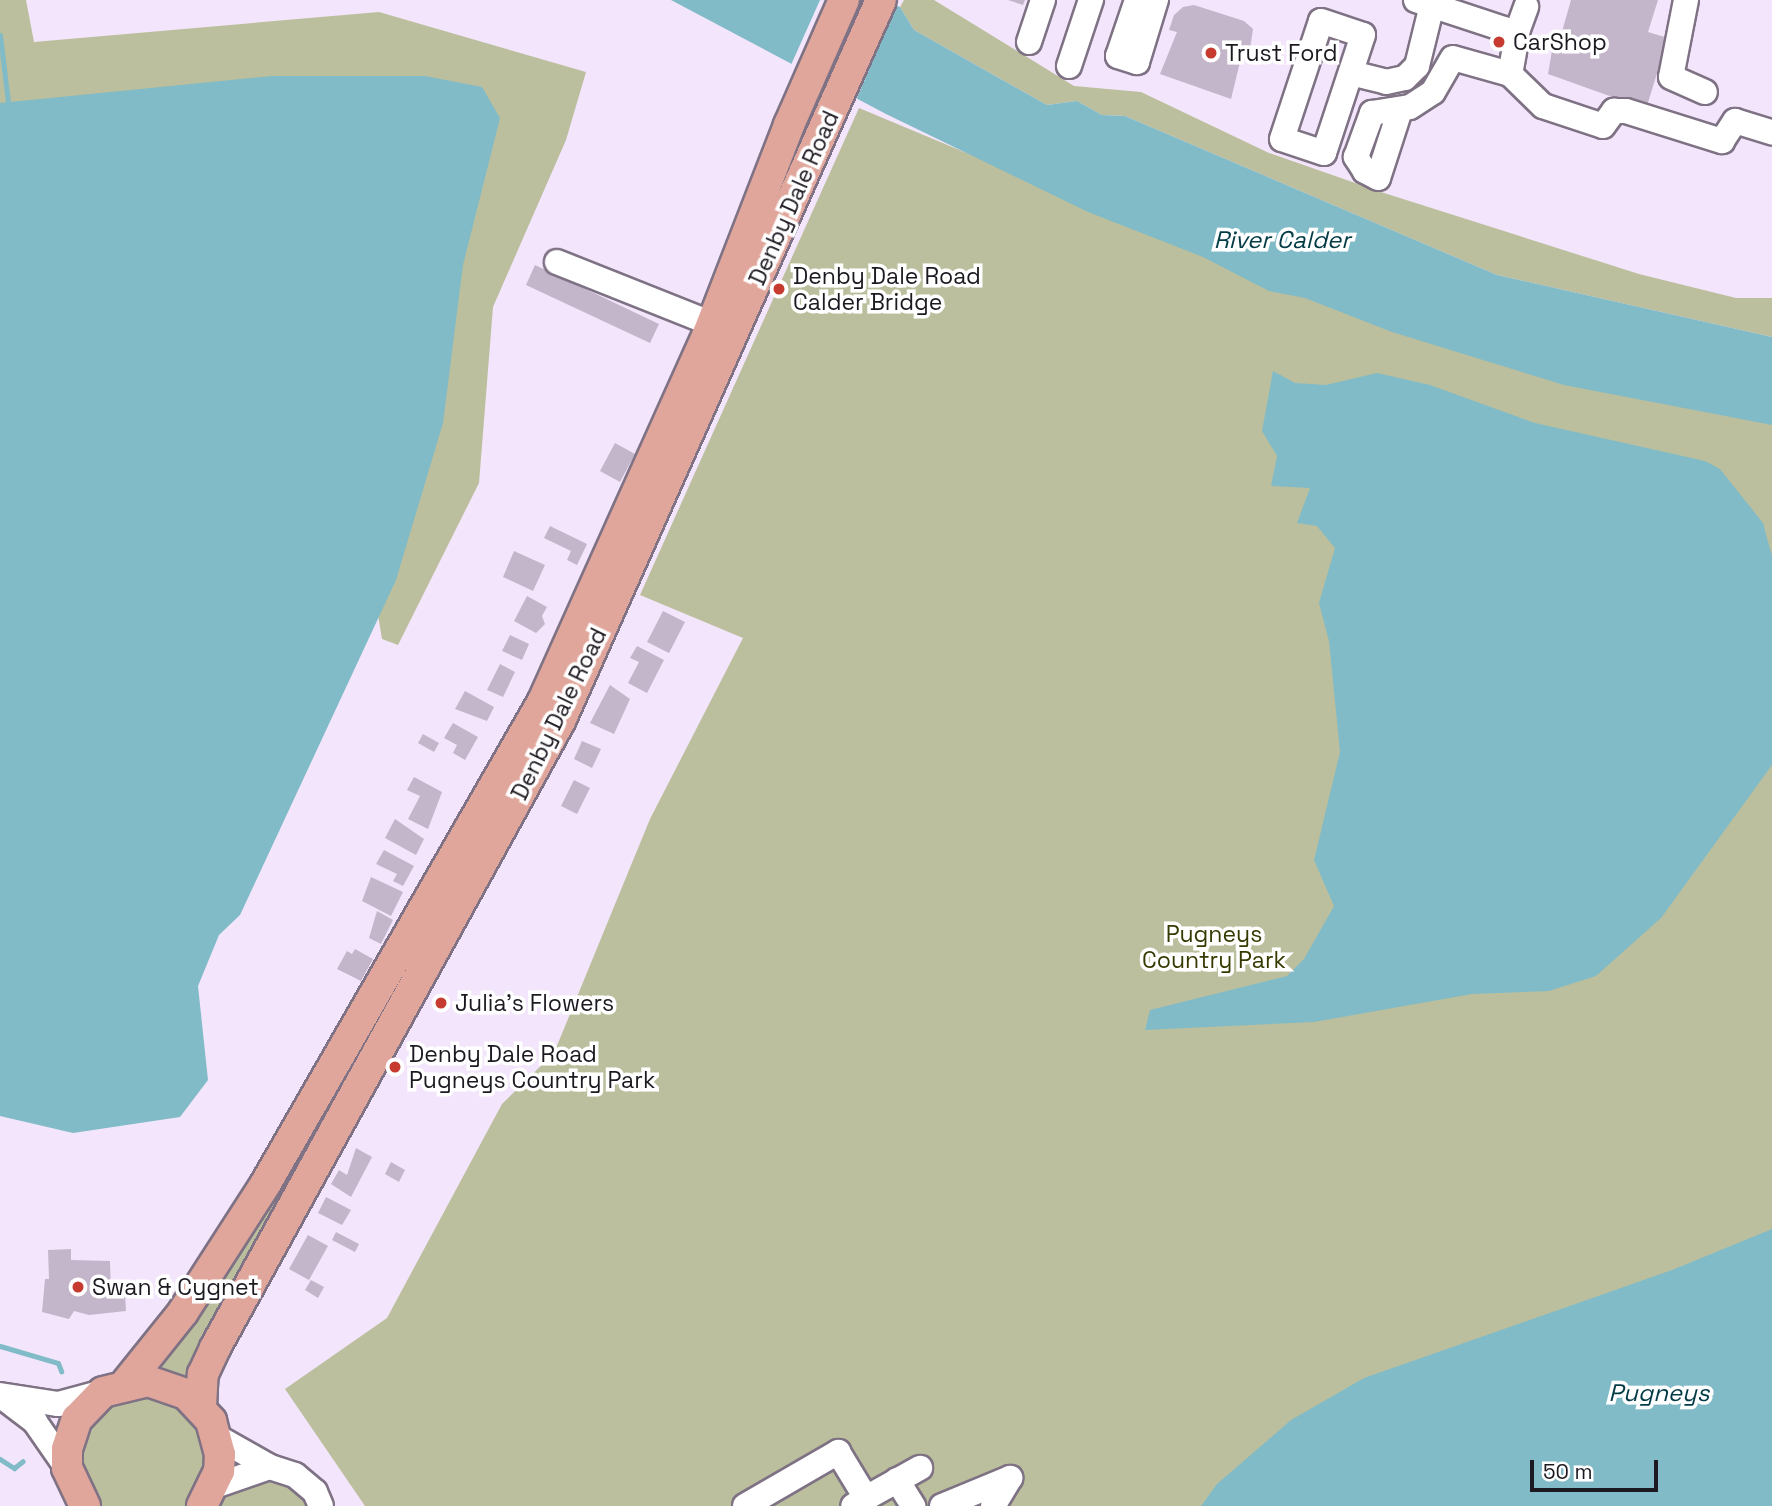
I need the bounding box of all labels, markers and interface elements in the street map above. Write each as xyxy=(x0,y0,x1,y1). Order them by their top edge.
place label: CarShop xyxy=(1513,28,1607,56)
marker: CarShop xyxy=(1491,34,1507,50)
place label: Trust Ford xyxy=(1225,39,1337,67)
marker: Trust Ford xyxy=(1203,45,1219,61)
street label: Denby Dale Road xyxy=(743,107,845,289)
water label: River Calder xyxy=(1214,226,1350,254)
place label: Denby Dale Road Calder Bridge xyxy=(793,262,981,316)
marker: Denby Dale Road Calder Bridge xyxy=(771,281,787,297)
street label: Denby Dale Road xyxy=(505,624,613,804)
park label: Pugneys Country Park xyxy=(1142,920,1286,974)
place label: Julia's Flowers xyxy=(455,989,614,1017)
marker: Julia's Flowers xyxy=(433,995,449,1011)
place label: Denby Dale Road Pugneys Country Park xyxy=(409,1040,655,1094)
marker: Denby Dale Road Pugneys Country Park xyxy=(387,1059,403,1075)
place label: Swan & Cygnet xyxy=(92,1273,259,1301)
marker: Swan & Cygnet xyxy=(70,1279,86,1295)
water label: Pugneys xyxy=(1609,1379,1709,1407)
scale bar xyxy=(1534,1446,1662,1490)
text: 50 m xyxy=(1543,1458,1593,1485)

